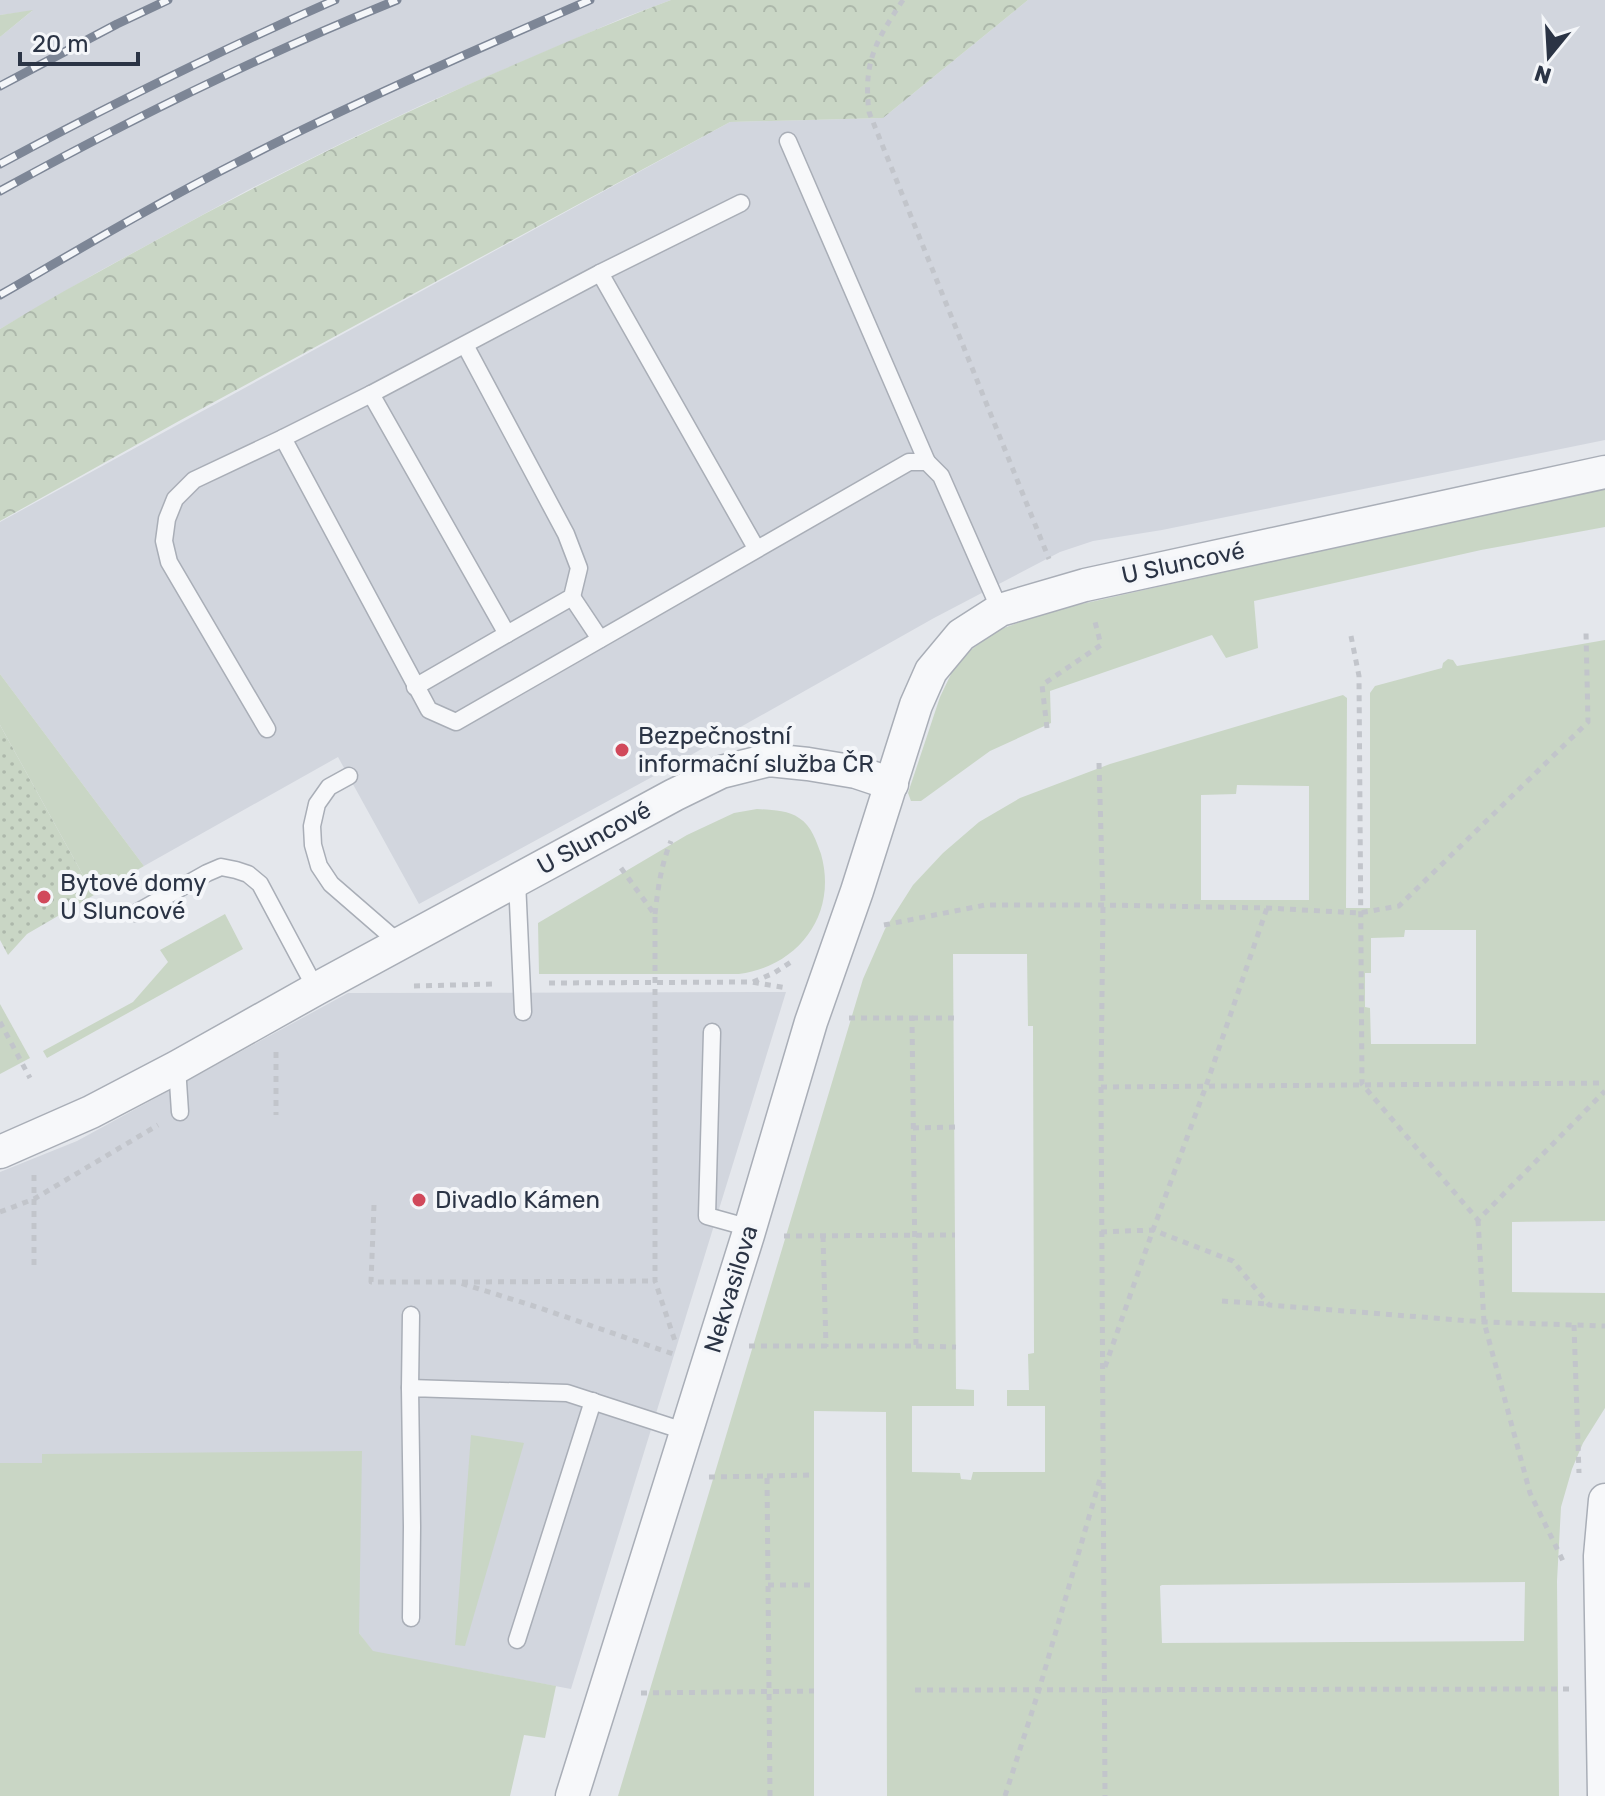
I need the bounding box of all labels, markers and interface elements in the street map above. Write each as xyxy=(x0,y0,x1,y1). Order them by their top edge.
scale bar xyxy=(20,16,138,66)
north arrow xyxy=(1509,16,1589,96)
text: 20 m xyxy=(32,30,89,58)
text: N xyxy=(1531,59,1555,90)
street label: U Sluncové xyxy=(1119,536,1247,590)
place label: Bezpečnostní informační služba ČR xyxy=(638,722,874,778)
marker: Bezpečnostní informační služba ČR xyxy=(613,741,631,759)
street label: U Sluncové xyxy=(532,795,656,881)
place label: Bytové domy U Sluncové xyxy=(60,869,206,925)
marker: Bytové domy U Sluncové xyxy=(35,888,53,906)
place label: Divadlo Kámen xyxy=(435,1186,600,1214)
marker: Divadlo Kámen xyxy=(410,1191,428,1209)
street label: Nekvasilova xyxy=(698,1222,764,1356)

